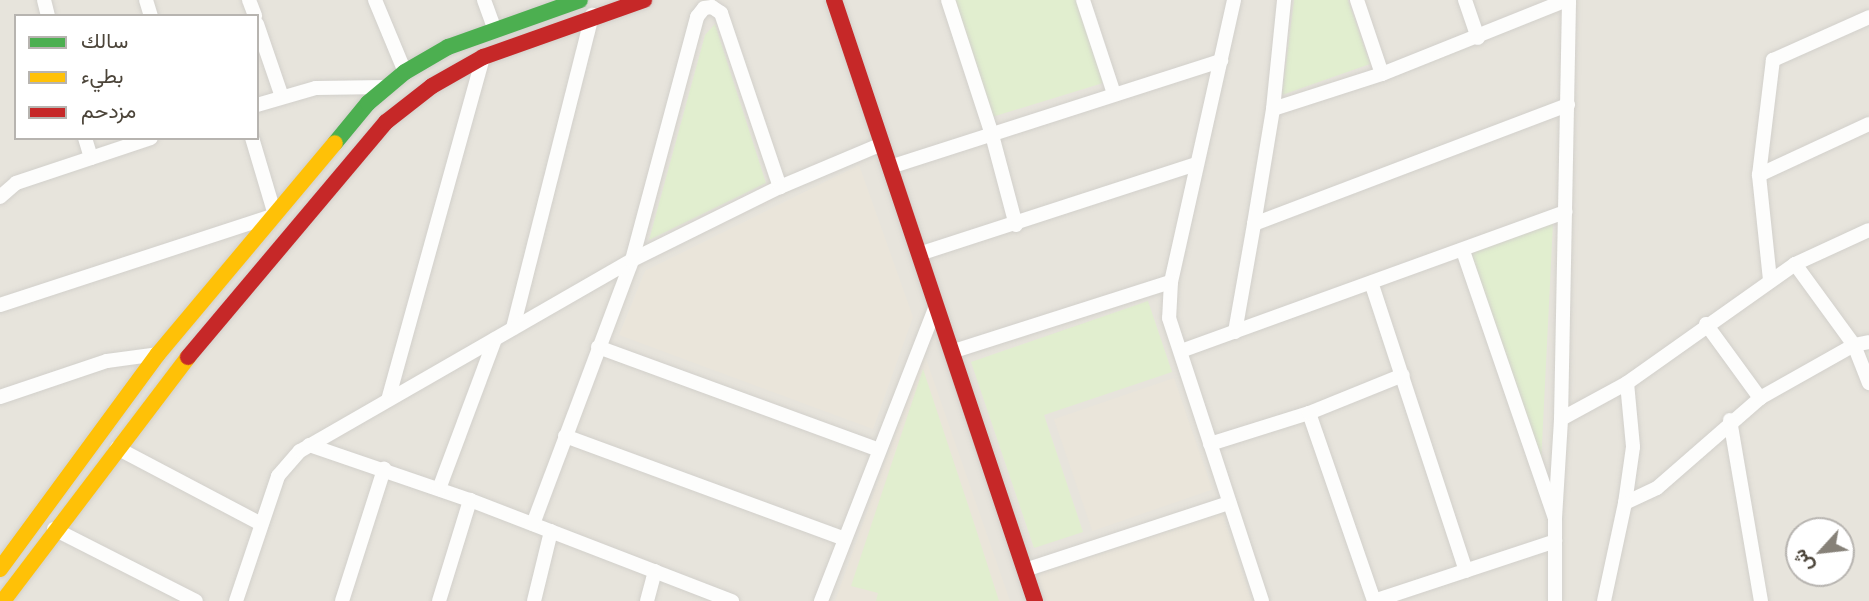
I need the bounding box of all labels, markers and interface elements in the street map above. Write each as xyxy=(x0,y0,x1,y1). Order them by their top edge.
legend xyxy=(14,14,259,140)
text: سالك xyxy=(81,28,128,53)
text: بطيء xyxy=(81,63,124,88)
text: مزدحم xyxy=(81,98,136,123)
north arrow xyxy=(1785,517,1855,587)
text: ش xyxy=(1787,545,1818,576)

